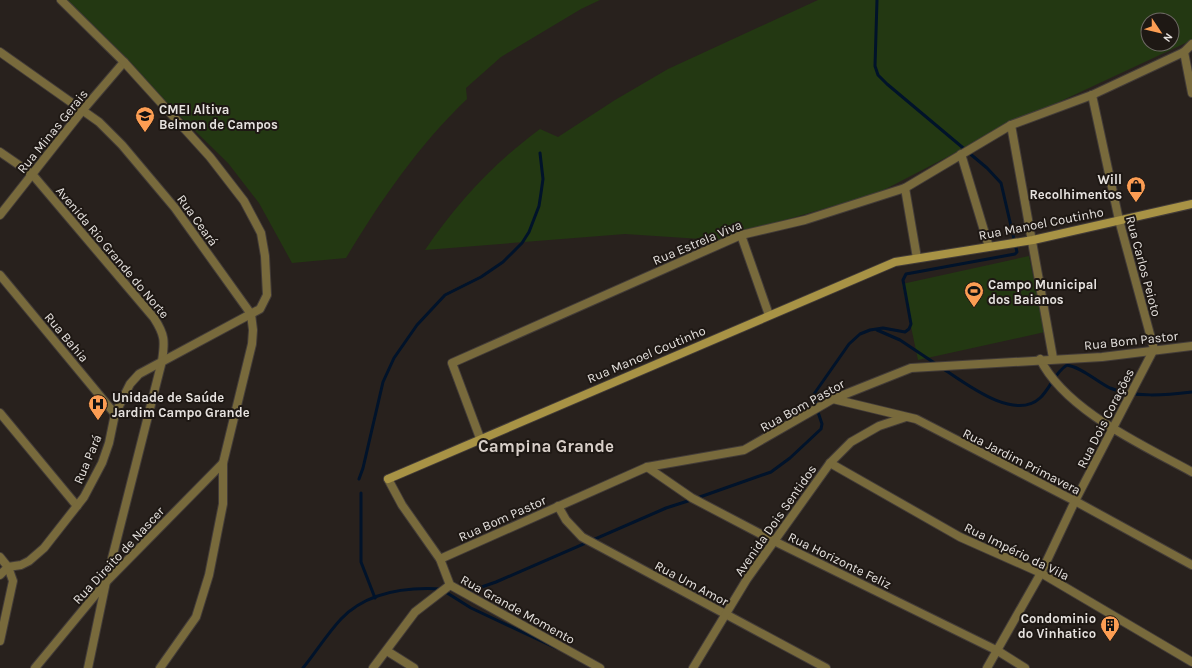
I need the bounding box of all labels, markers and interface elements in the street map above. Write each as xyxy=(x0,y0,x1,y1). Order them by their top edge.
north arrow xyxy=(1140,12,1180,52)
text: N xyxy=(1160,30,1175,44)
street label: Rua Minas Gerais xyxy=(14,86,91,176)
place label: CMEI Altiva Belmon de Campos xyxy=(159,102,278,132)
school or university icon: CMEI Altiva Belmon de Campos xyxy=(134,105,156,133)
place label: Will Recolhimentos xyxy=(1030,172,1122,202)
shop icon: Will Recolhimentos xyxy=(1125,175,1147,203)
street label: Avenida Rio Grande do Norte xyxy=(53,183,172,322)
street label: Rua Ceará xyxy=(174,192,221,249)
street label: Rua Manoel Coutinho xyxy=(977,204,1105,243)
street label: Rua Carlos Peioto xyxy=(1123,214,1164,318)
street label: Rua Estrela Viva xyxy=(650,217,744,268)
place label: Campo Municipal dos Baianos xyxy=(988,277,1097,307)
sports icon: Campo Municipal dos Baianos xyxy=(963,280,985,308)
street label: Rua Bahia xyxy=(42,309,92,365)
street label: Rua Manoel Coutinho xyxy=(585,323,708,386)
street label: Rua Bom Pastor xyxy=(1083,328,1179,353)
street label: Rua Dois Corações xyxy=(1074,366,1137,471)
street label: Rua Bom Pastor xyxy=(757,376,847,435)
place label: Unidade de Saúde Jardim Campo Grande xyxy=(112,390,250,420)
hospital icon: Unidade de Saúde Jardim Campo Grande xyxy=(87,393,109,421)
street label: Rua Jardim Primavera xyxy=(960,425,1083,498)
street label: Rua Pará xyxy=(70,432,105,486)
district label: Campina Grande xyxy=(478,436,614,456)
street label: Avenida Dois Sentidos xyxy=(731,462,820,579)
street label: Rua Bom Pastor xyxy=(456,492,549,545)
street label: Rua Direito de Nascer xyxy=(69,503,167,607)
street label: Rua Império da Vila xyxy=(962,520,1072,583)
street label: Rua Horizonte Feliz xyxy=(786,529,894,592)
street label: Rua Um Amor xyxy=(652,558,731,609)
street label: Rua Grande Momento xyxy=(458,572,578,647)
place label: Condominio do Vinhatico xyxy=(1018,611,1096,641)
building icon: Condominio do Vinhatico xyxy=(1099,614,1121,642)

